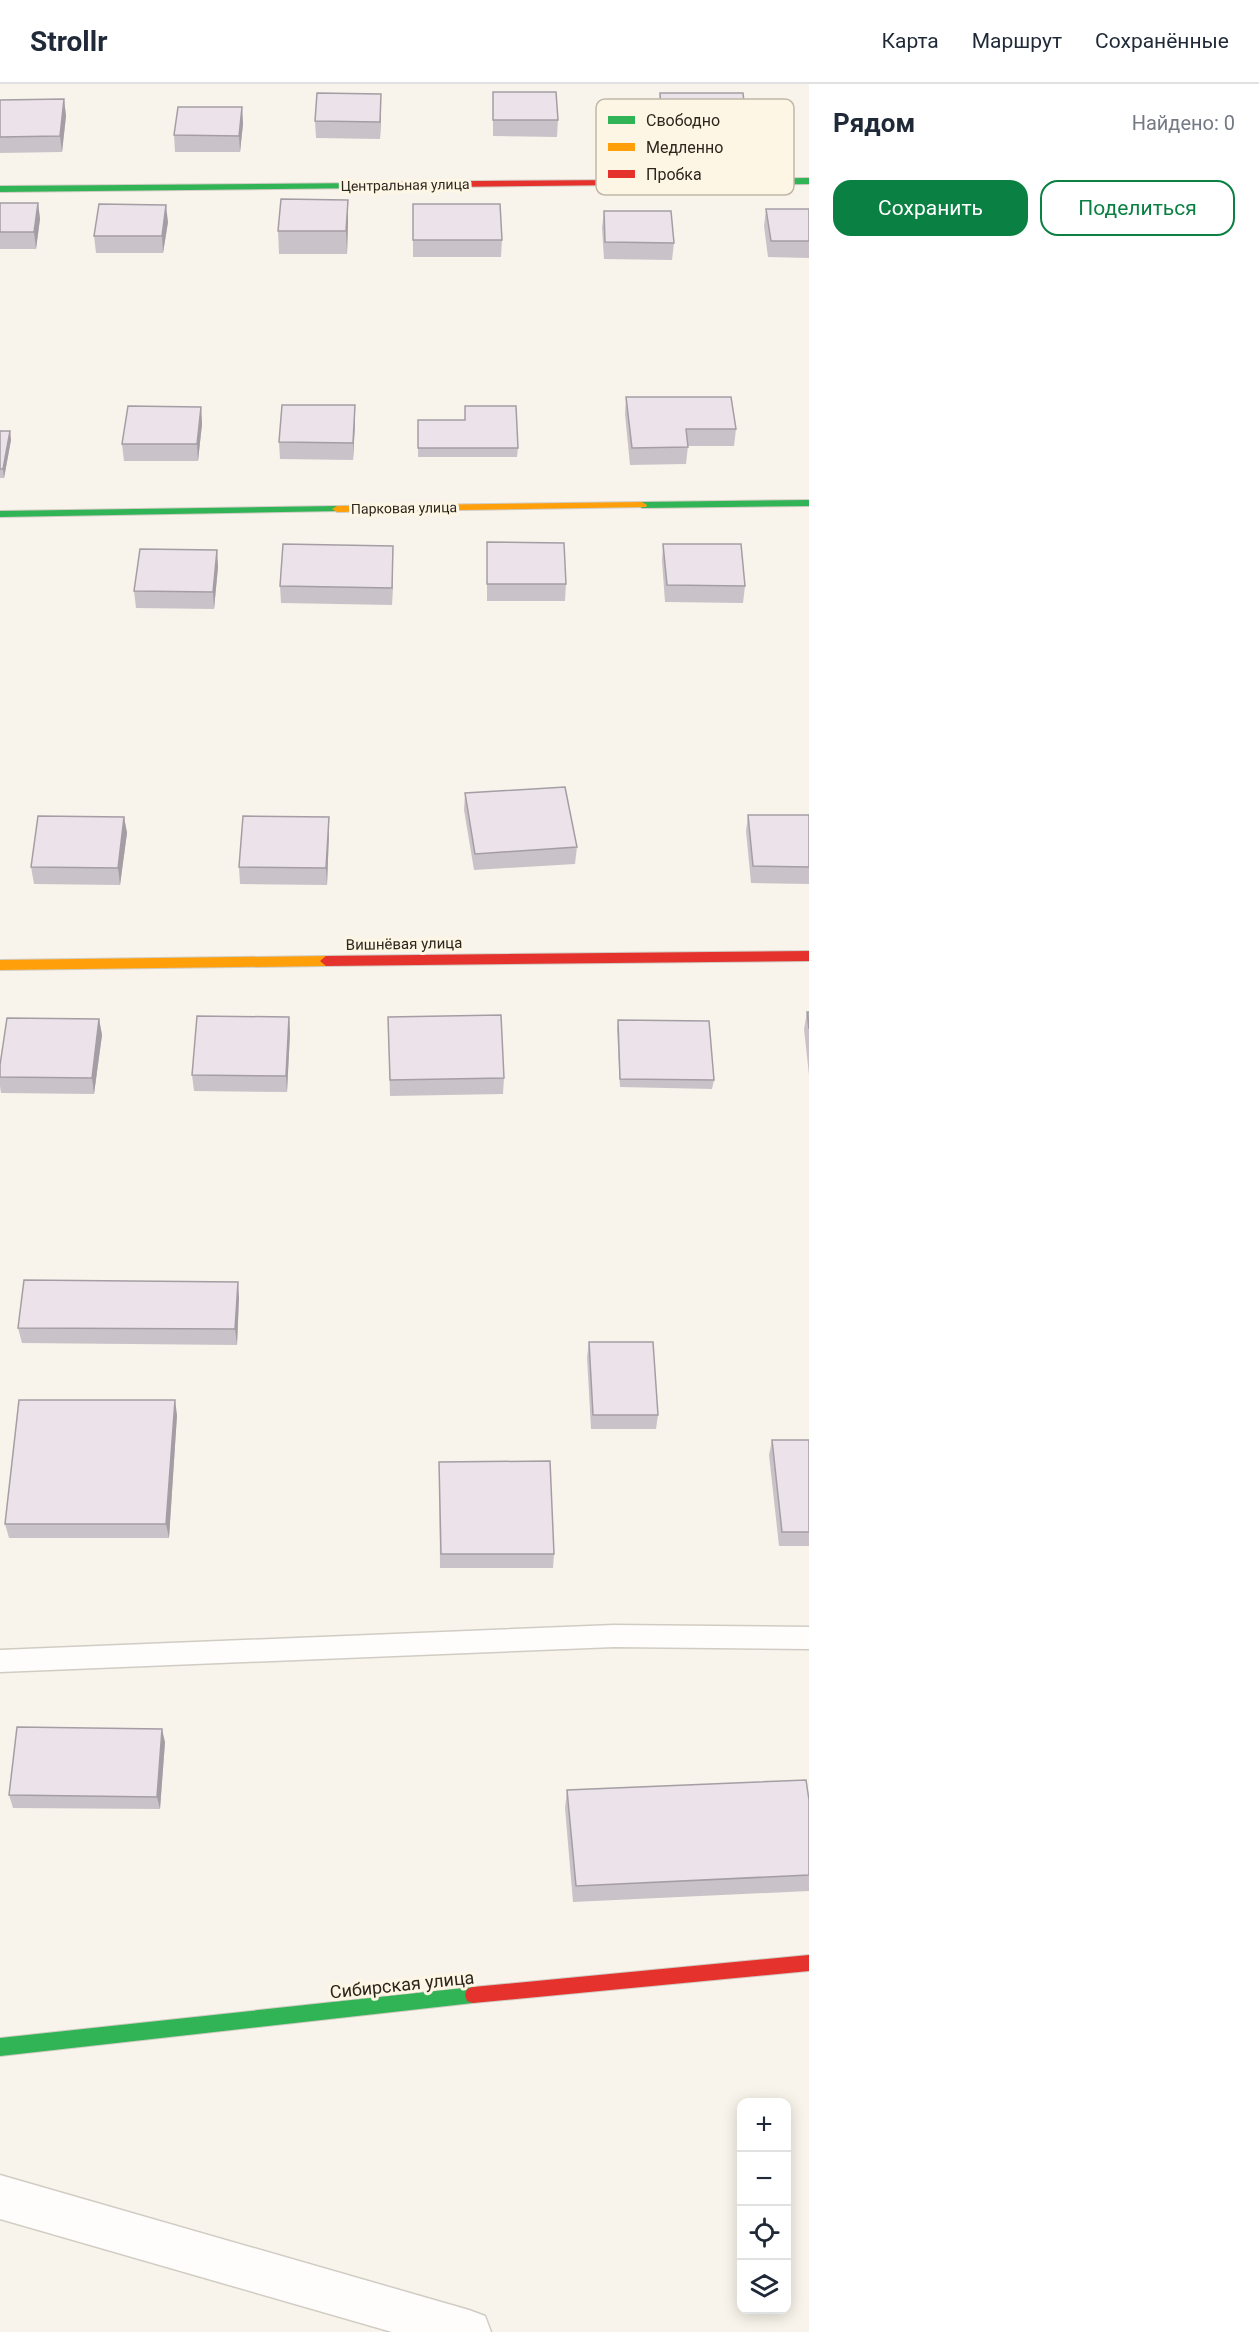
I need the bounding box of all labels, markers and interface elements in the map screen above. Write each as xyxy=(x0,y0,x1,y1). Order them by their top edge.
text: Strollr xyxy=(30,25,107,58)
text: Карта xyxy=(882,29,939,53)
text: Маршрут xyxy=(972,29,1062,53)
text: Сохранённые xyxy=(1095,29,1229,53)
legend xyxy=(596,99,794,195)
text: Рядом xyxy=(833,108,915,138)
text: Свободно xyxy=(646,111,720,130)
text: Найдено: 0 xyxy=(1132,111,1235,135)
text: Медленно xyxy=(646,138,723,157)
text: Пробка xyxy=(646,165,702,184)
street label: Центральная улица xyxy=(340,176,470,194)
button: Сохранить xyxy=(833,180,1028,236)
button: Поделиться xyxy=(1040,180,1235,236)
street label: Парковая улица xyxy=(351,499,457,517)
street label: Вишнёвая улица xyxy=(346,934,462,954)
street label: Сибирская улица xyxy=(329,1966,475,2003)
map controls xyxy=(737,2098,791,2314)
button: + xyxy=(737,2098,791,2152)
button: − xyxy=(737,2152,791,2206)
button: locate xyxy=(737,2206,791,2260)
button: layers xyxy=(737,2260,791,2314)

